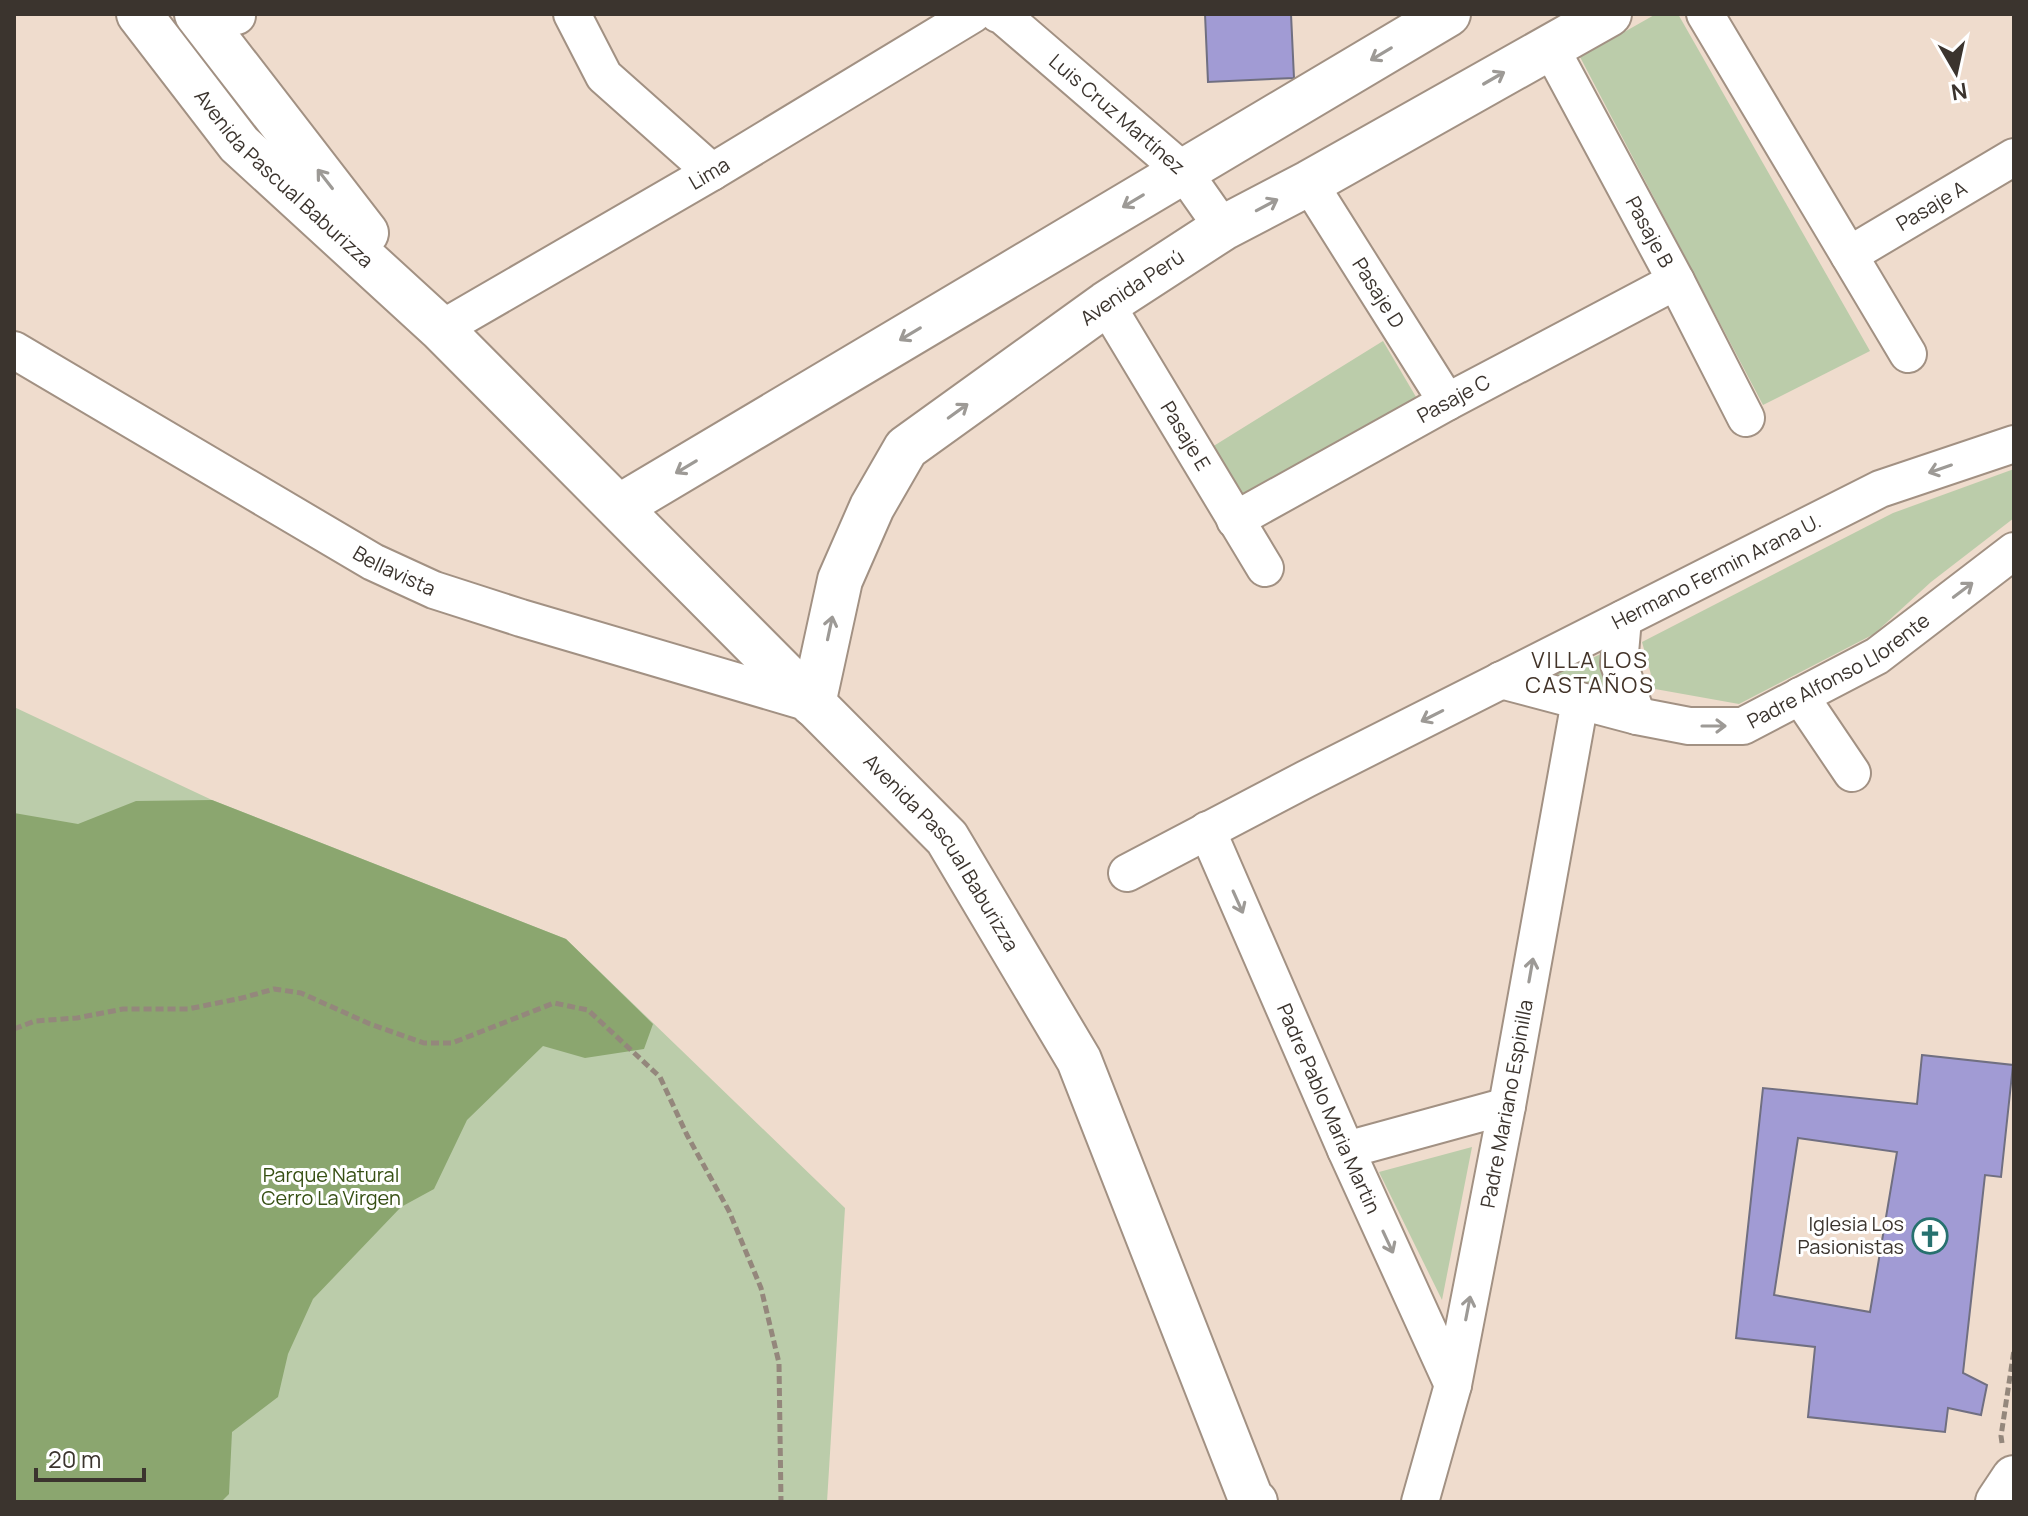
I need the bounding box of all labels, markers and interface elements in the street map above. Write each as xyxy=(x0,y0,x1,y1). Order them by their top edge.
north arrow xyxy=(1916,32,1996,112)
one-way arrow xyxy=(1370,46,1393,62)
street label: Luis Cruz Martínez xyxy=(1044,48,1191,180)
one-way arrow xyxy=(1482,70,1505,86)
text: N xyxy=(1949,76,1969,108)
street label: Avenida Pascual Baburizza xyxy=(189,83,379,274)
street label: Lima xyxy=(684,151,734,196)
one-way arrow xyxy=(316,169,333,190)
street label: Pasaje A xyxy=(1891,174,1972,237)
street label: Pasaje B xyxy=(1620,191,1680,272)
one-way arrow xyxy=(1122,193,1145,209)
one-way arrow xyxy=(1255,197,1278,213)
street label: Avenida Perú xyxy=(1074,243,1189,331)
street label: Pasaje D xyxy=(1346,252,1411,333)
one-way arrow xyxy=(899,326,922,342)
street label: Pasaje C xyxy=(1412,368,1495,429)
street label: Pasaje E xyxy=(1155,396,1217,475)
one-way arrow xyxy=(946,403,968,419)
one-way arrow xyxy=(675,460,698,476)
one-way arrow xyxy=(1928,463,1953,478)
street label: Hermano Fermin Arana U. xyxy=(1607,507,1825,635)
street label: Bellavista xyxy=(348,539,440,602)
one-way arrow xyxy=(1952,582,1973,599)
street label: Padre Alfonso Llorente xyxy=(1742,607,1935,735)
one-way arrow xyxy=(823,615,838,641)
district label: VILLA LOS CASTAÑOS xyxy=(1525,645,1655,700)
one-way arrow xyxy=(1420,708,1444,724)
one-way arrow xyxy=(1700,718,1727,734)
street label: Avenida Pascual Baburizza xyxy=(858,748,1025,956)
one-way arrow xyxy=(1231,889,1246,914)
one-way arrow xyxy=(1525,958,1540,983)
street label: Padre Mariano Espinilla xyxy=(1474,997,1539,1210)
street label: Padre Pablo Maria Martin xyxy=(1271,999,1387,1218)
park label: Parque Natural Cerro La Virgen xyxy=(261,1161,401,1211)
place label: Iglesia Los Pasionistas xyxy=(1798,1210,1904,1260)
church icon: Iglesia Los Pasionistas xyxy=(1911,1217,1949,1255)
one-way arrow xyxy=(1381,1230,1396,1254)
one-way arrow xyxy=(1462,1296,1477,1321)
scale bar xyxy=(36,1432,144,1482)
text: 20 m xyxy=(48,1442,101,1475)

